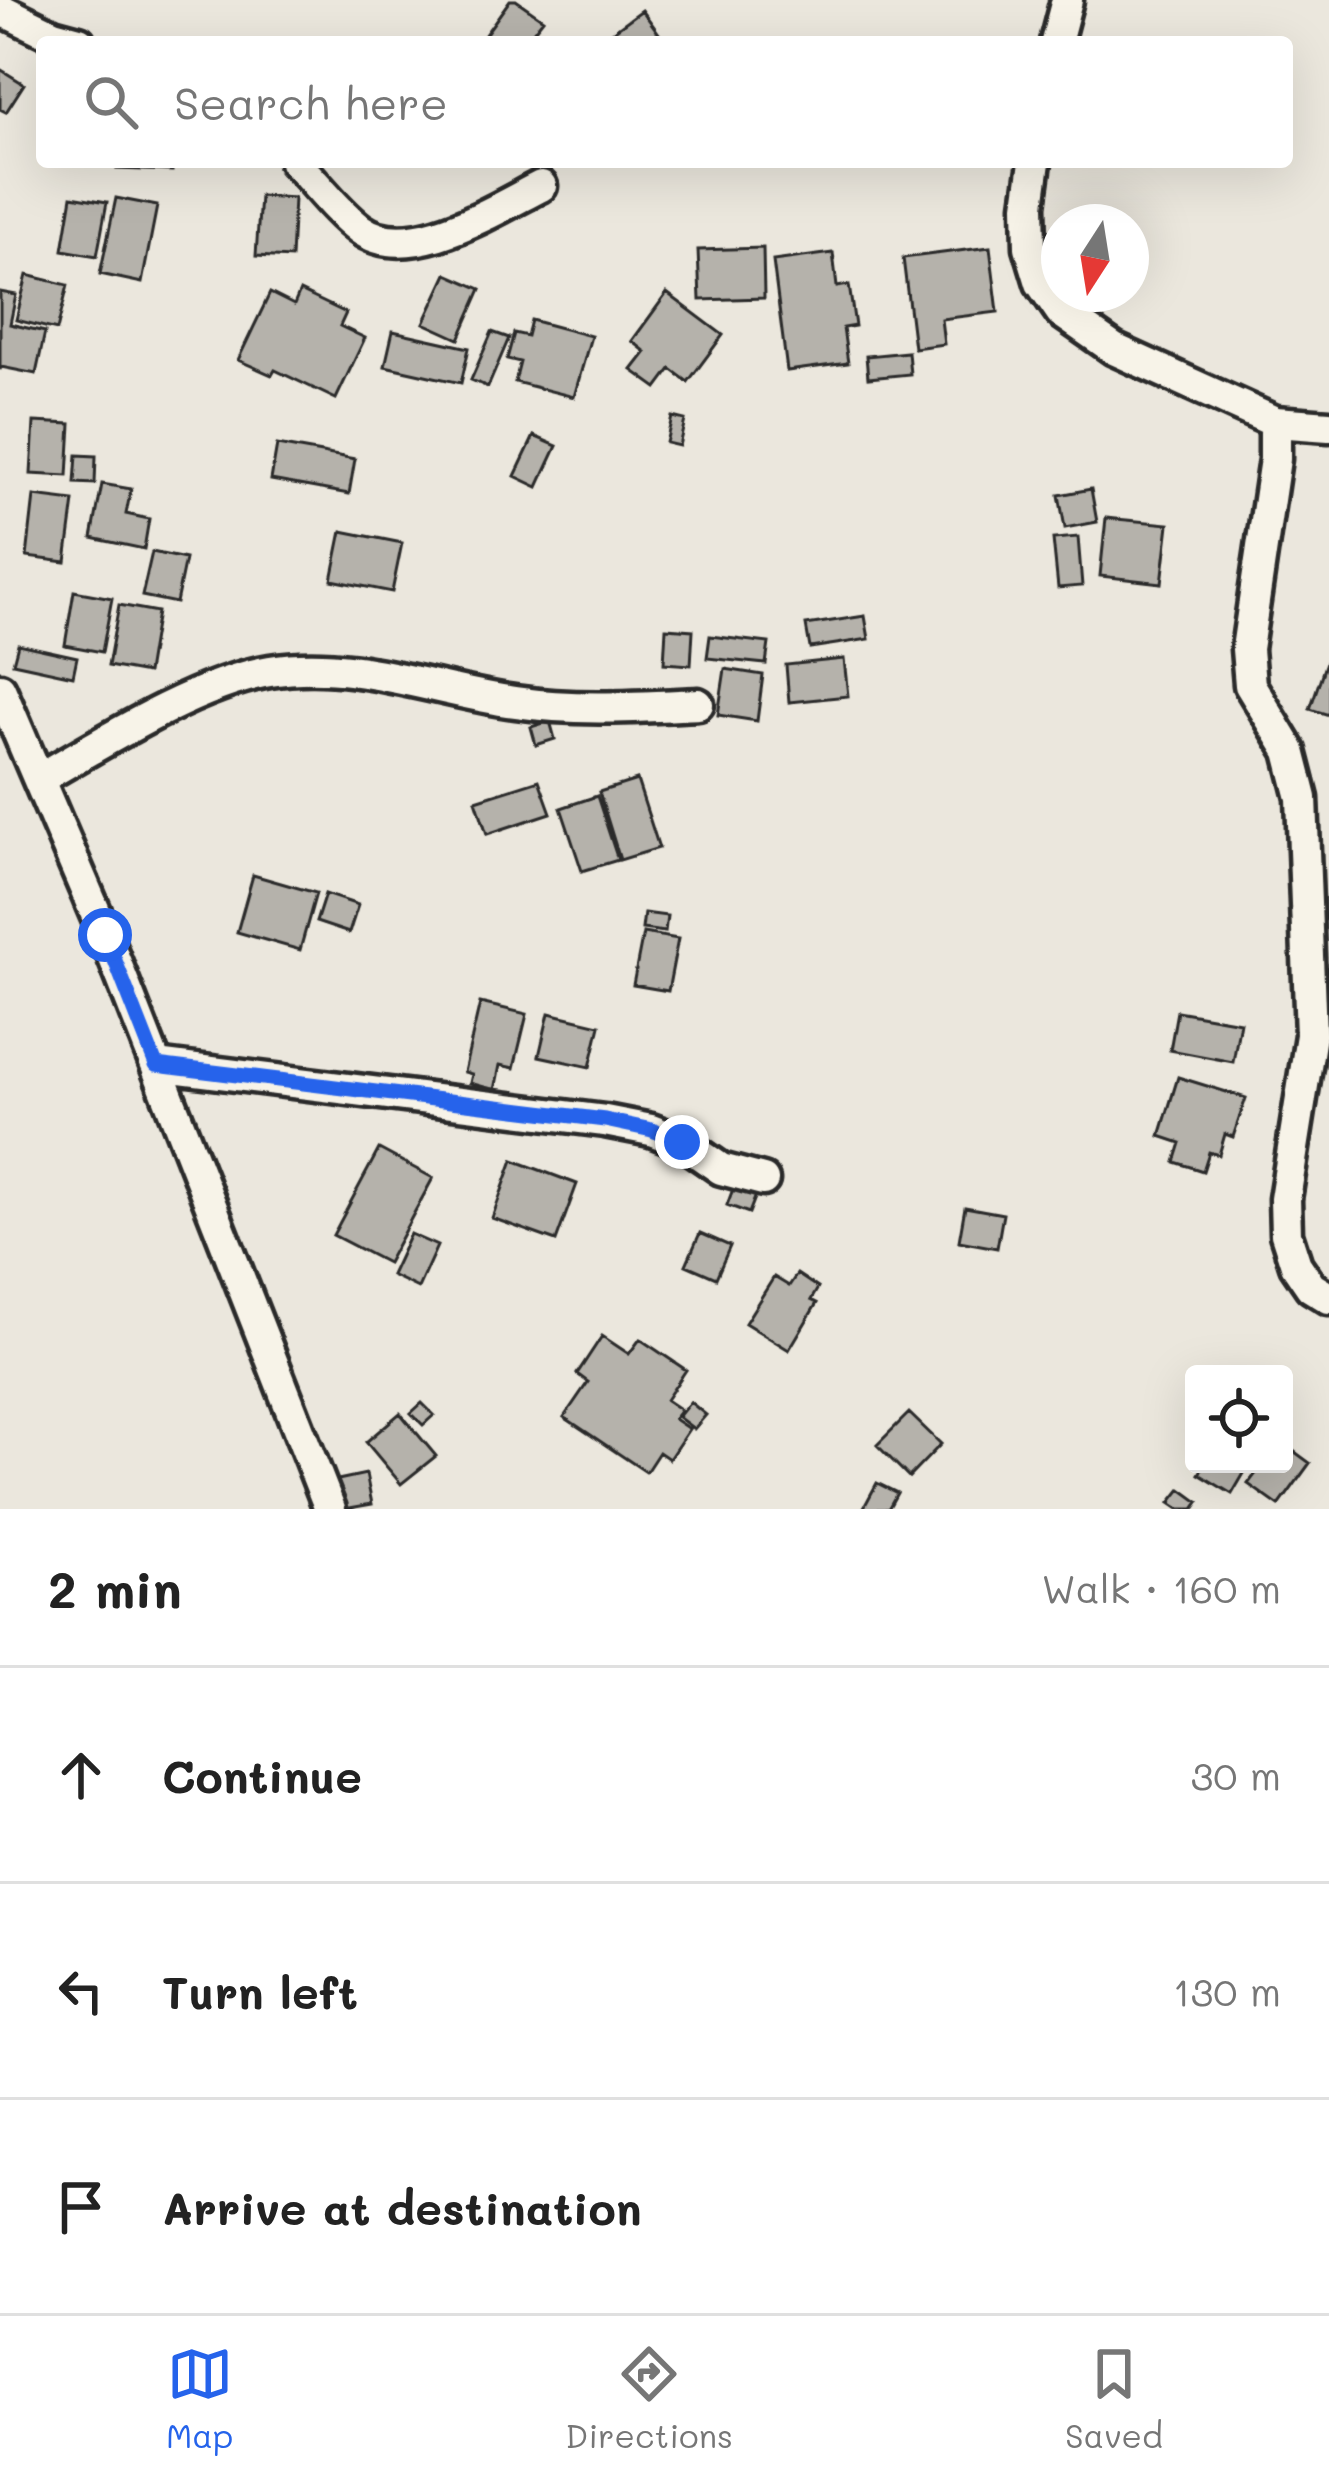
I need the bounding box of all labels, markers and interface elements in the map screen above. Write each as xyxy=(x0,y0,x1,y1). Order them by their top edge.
search box xyxy=(36,36,1293,168)
icon: search xyxy=(78,69,144,135)
text: Search here xyxy=(174,73,448,131)
north arrow xyxy=(1041,204,1149,312)
route start xyxy=(78,908,132,962)
route end xyxy=(655,1115,709,1169)
map controls xyxy=(1185,1365,1293,1473)
button: locate xyxy=(1185,1365,1293,1473)
text: 2 min xyxy=(48,1554,182,1621)
text: Walk · 160 m xyxy=(1041,1562,1281,1613)
icon: ahead xyxy=(48,1742,114,1808)
text: Continue xyxy=(162,1746,362,1804)
text: 30 m xyxy=(1191,1749,1281,1800)
icon: left xyxy=(48,1958,114,2024)
text: Turn left xyxy=(162,1962,358,2020)
text: 130 m xyxy=(1173,1965,1281,2016)
icon: arrive xyxy=(48,2174,114,2240)
text: Arrive at destination xyxy=(162,2178,642,2236)
tab: Map xyxy=(166,2341,233,2456)
tab: Directions xyxy=(565,2341,733,2456)
tab: Saved xyxy=(1065,2341,1163,2456)

